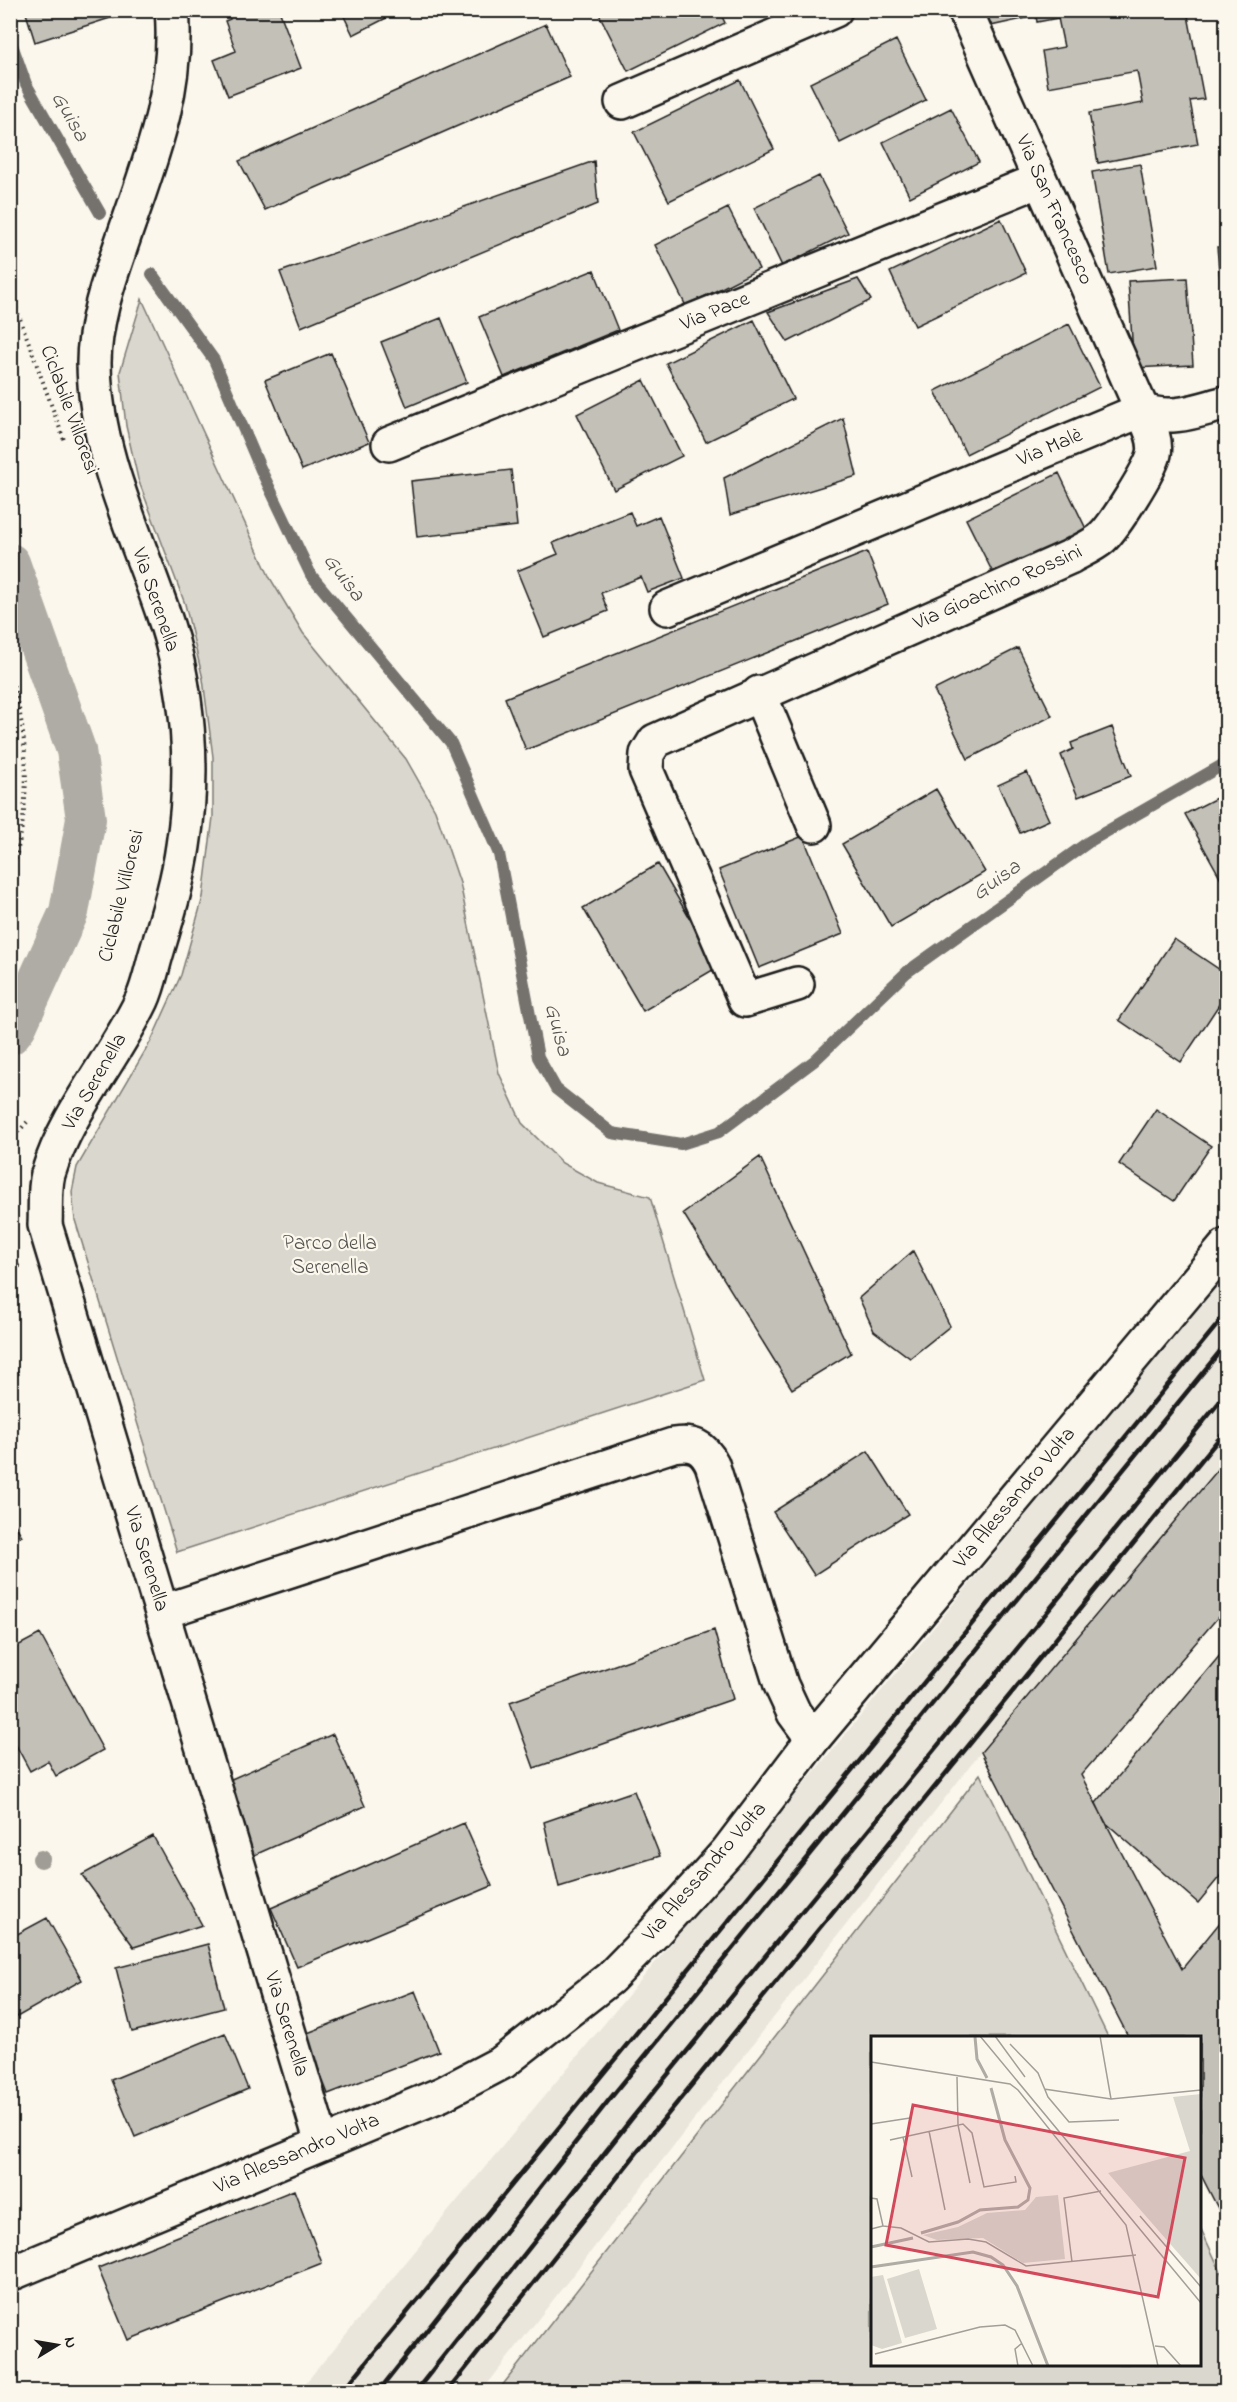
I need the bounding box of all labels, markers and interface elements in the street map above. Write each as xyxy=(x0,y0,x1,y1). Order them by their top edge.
water label: Guisa xyxy=(42,86,97,149)
street label: Via San Francesco xyxy=(1007,129,1101,290)
street label: Via Pace xyxy=(675,284,755,340)
street label: Ciclabile Villoresi xyxy=(32,341,106,479)
street label: Via Malè xyxy=(1012,421,1088,476)
street label: Via Gioachino Rossini xyxy=(908,537,1087,639)
street label: Via Serenella xyxy=(123,543,187,656)
water label: Guisa xyxy=(314,547,373,610)
street label: Ciclabile Villoresi xyxy=(91,827,153,965)
water label: Guisa xyxy=(966,852,1029,910)
water label: Guisa xyxy=(535,1000,580,1061)
street label: Via Serenella xyxy=(54,1028,135,1137)
park label: Parco della Serenella xyxy=(283,1229,377,1283)
street label: Via Alessandro Volta xyxy=(946,1421,1083,1576)
street label: Via Serenella xyxy=(116,1502,176,1615)
street label: Via Alessandro Volta xyxy=(635,1795,774,1949)
street label: Via Serenella xyxy=(256,1967,316,2080)
inset map xyxy=(871,2036,1201,2366)
street label: Via Alessandro Volta xyxy=(209,2106,384,2203)
north arrow xyxy=(27,2315,87,2375)
text: N xyxy=(57,2335,83,2350)

